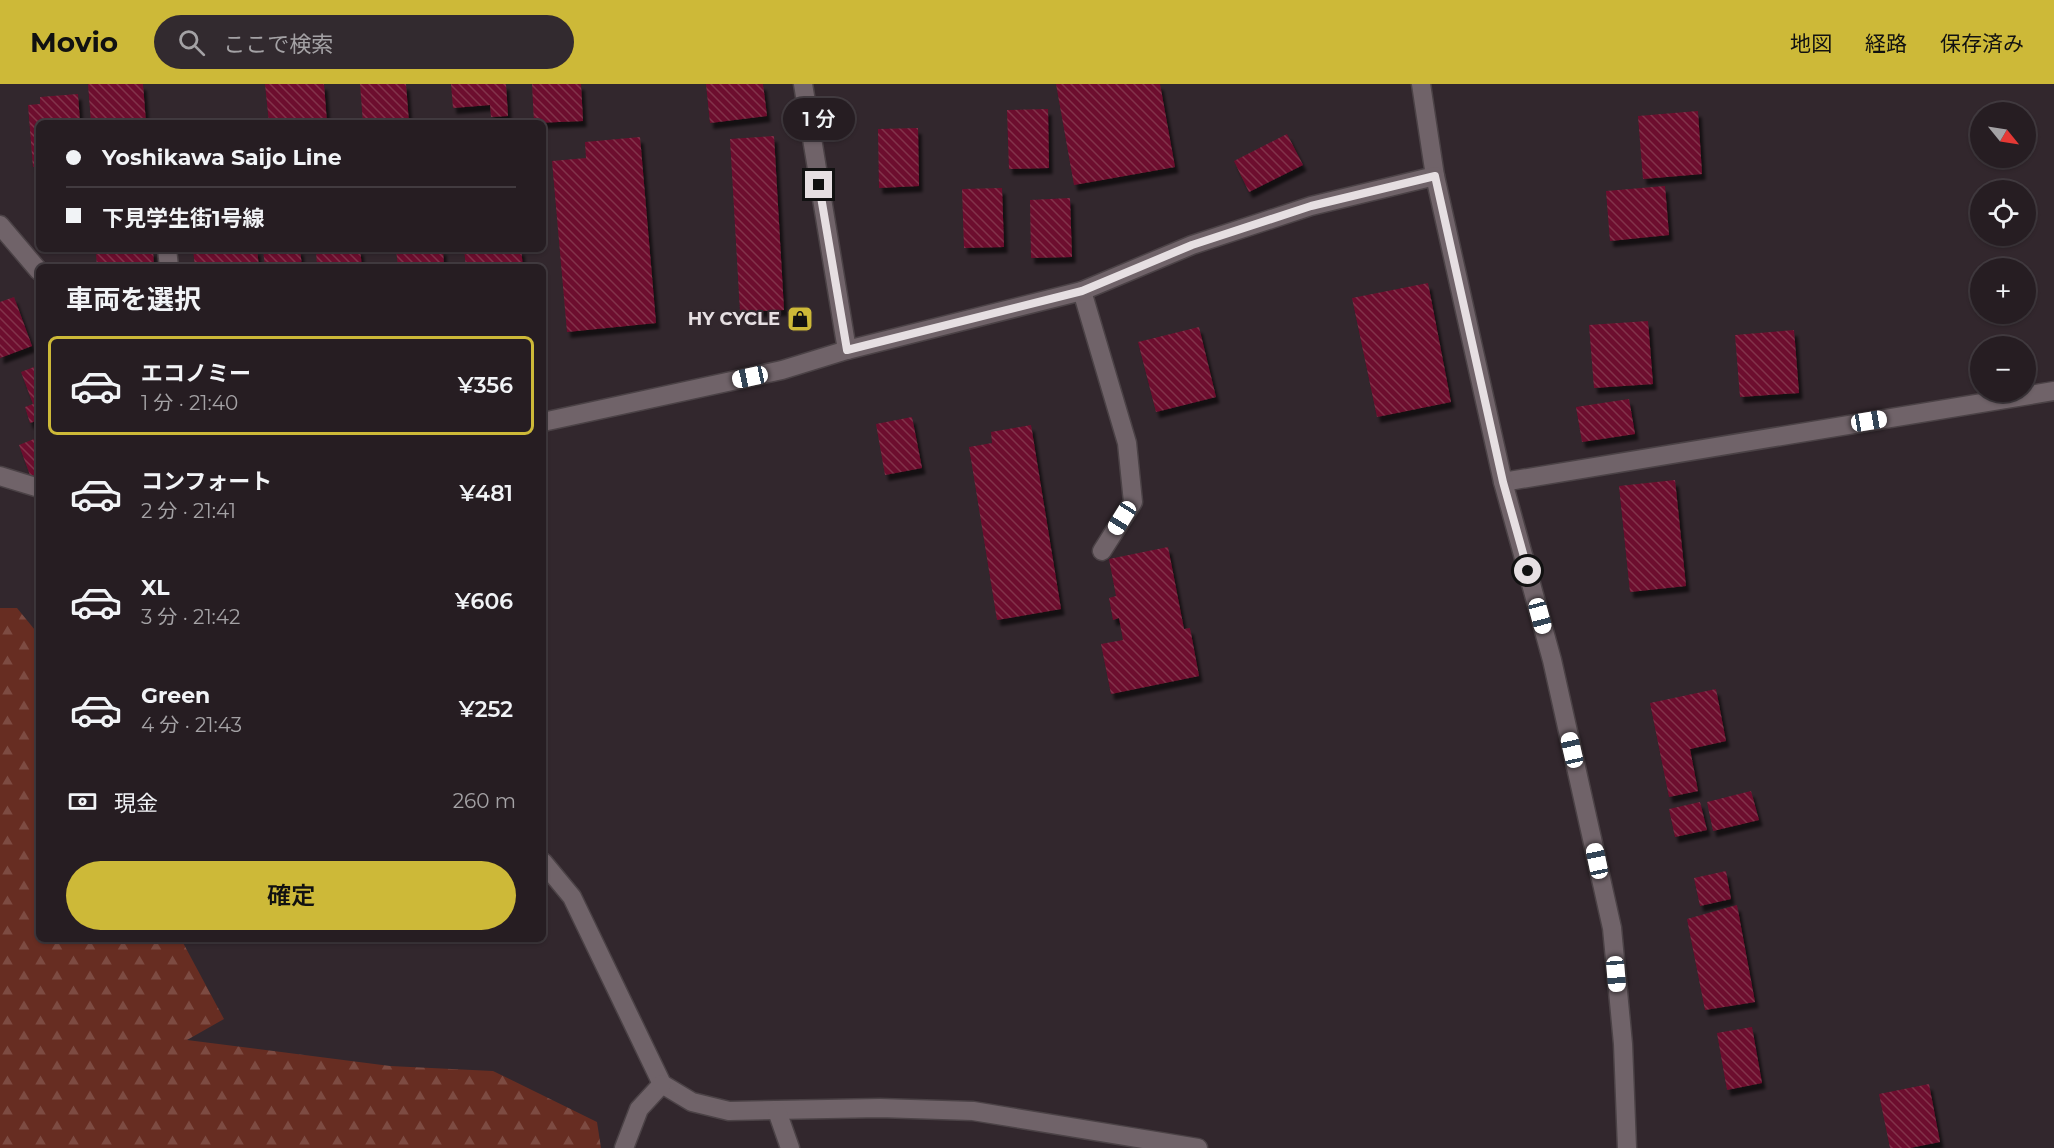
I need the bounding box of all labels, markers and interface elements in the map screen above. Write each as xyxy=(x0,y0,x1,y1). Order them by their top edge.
search box xyxy=(154,15,574,69)
text: Movio xyxy=(30,25,118,59)
icon: search xyxy=(175,26,208,59)
text: ここで検索 xyxy=(223,31,333,58)
text: 地図 xyxy=(1790,31,1832,56)
text: 経路 xyxy=(1865,31,1907,56)
text: 保存済み xyxy=(1940,31,2024,56)
callout: 1 分 xyxy=(783,98,855,140)
north arrow xyxy=(1970,102,2036,168)
map controls xyxy=(1970,102,2036,402)
text: 1 分 xyxy=(802,107,836,131)
text: Yoshikawa Saijo Line xyxy=(102,144,342,171)
route end xyxy=(805,171,832,198)
button: locate xyxy=(1970,180,2036,246)
text: 下見学生街1号線 xyxy=(102,205,265,232)
button: + xyxy=(1970,258,2036,324)
text: 車両を選択 xyxy=(66,283,201,316)
shop icon: HY CYCLE xyxy=(785,304,815,334)
place label: HY CYCLE xyxy=(688,308,780,330)
button: − xyxy=(1970,336,2036,402)
icon: car xyxy=(69,359,123,413)
text: エコノミー xyxy=(141,360,251,387)
car xyxy=(731,364,769,390)
text: ¥356 xyxy=(458,372,513,399)
text: 1 分 · 21:40 xyxy=(141,391,238,415)
car xyxy=(1850,409,1888,433)
icon: car xyxy=(69,467,123,521)
text: コンフォート xyxy=(141,468,272,495)
text: ¥481 xyxy=(459,480,513,507)
car xyxy=(1105,498,1139,538)
text: 2 分 · 21:41 xyxy=(141,499,236,523)
route start xyxy=(1514,557,1541,584)
text: XL xyxy=(141,574,170,601)
icon: car xyxy=(69,575,123,629)
text: ¥606 xyxy=(455,588,513,615)
car xyxy=(1527,596,1553,636)
text: 3 分 · 21:42 xyxy=(141,605,240,629)
text: Green xyxy=(141,682,210,709)
icon: car xyxy=(69,683,123,737)
text: ¥252 xyxy=(459,696,513,723)
text: 4 分 · 21:43 xyxy=(141,713,242,737)
car xyxy=(1559,730,1585,770)
icon: cash xyxy=(66,785,99,818)
text: 260 m xyxy=(453,789,516,813)
text: 現金 xyxy=(114,790,158,817)
car xyxy=(1584,842,1610,880)
button: 確定 xyxy=(66,861,516,930)
car xyxy=(1605,955,1627,993)

